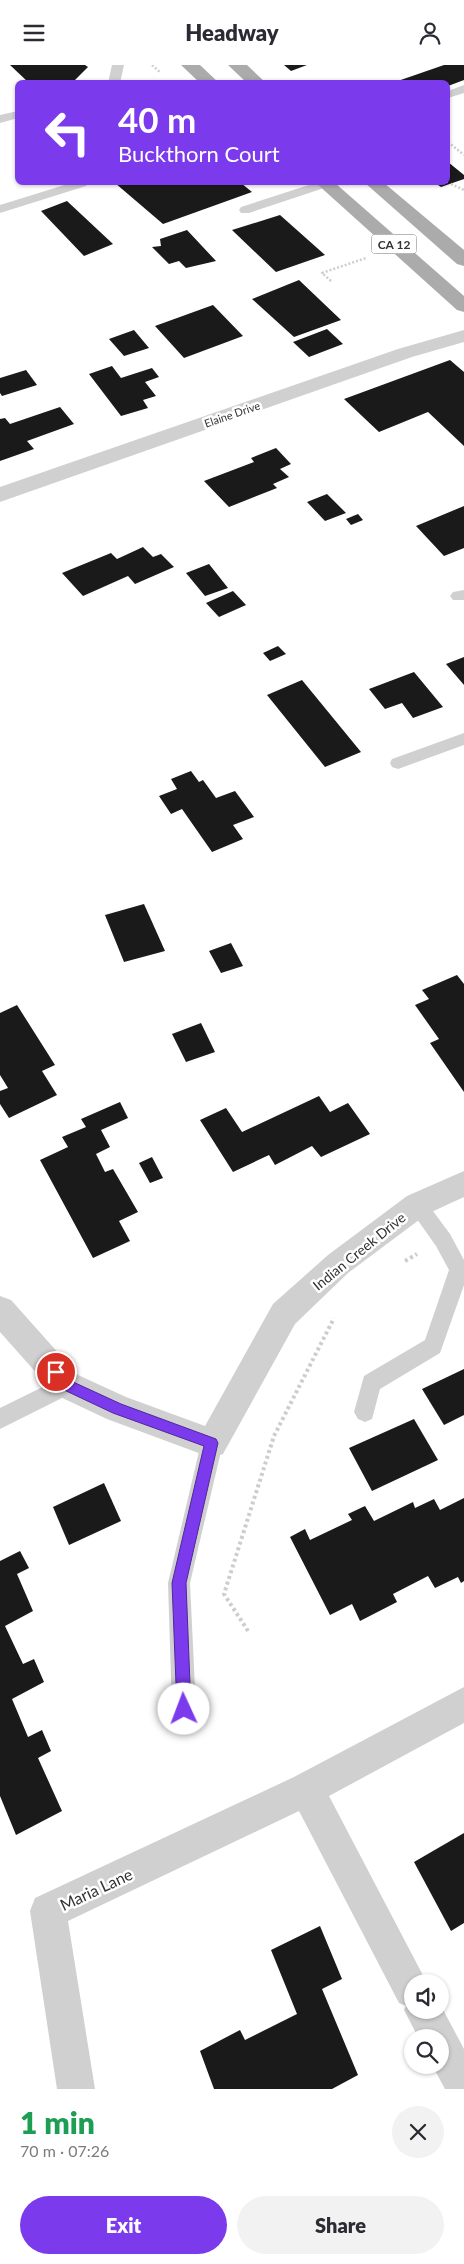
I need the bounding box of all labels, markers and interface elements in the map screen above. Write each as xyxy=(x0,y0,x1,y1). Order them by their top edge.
icon: menu xyxy=(20,19,48,47)
text: Headway xyxy=(185,19,279,46)
icon: person xyxy=(416,19,444,47)
text: 40 m xyxy=(118,98,196,140)
icon: left xyxy=(35,100,100,165)
text: Buckthorn Court xyxy=(118,140,280,167)
road number: CA 12 xyxy=(372,235,416,253)
street label: Elaine Drive xyxy=(202,398,262,430)
street label: Indian Creek Drive xyxy=(309,1208,409,1294)
pin xyxy=(35,1351,77,1393)
icon: arrive xyxy=(42,1358,70,1386)
position arrow xyxy=(157,1682,209,1734)
street label: Maria Lane xyxy=(57,1864,135,1914)
map controls xyxy=(404,1974,449,2074)
button: sound xyxy=(404,1974,449,2019)
button: search xyxy=(404,2029,449,2074)
text: 1 min xyxy=(20,2104,95,2140)
button: close xyxy=(392,2106,444,2158)
text: 70 m · 07:26 xyxy=(20,2141,109,2160)
button: Exit xyxy=(20,2196,227,2254)
button: Share xyxy=(237,2196,444,2254)

